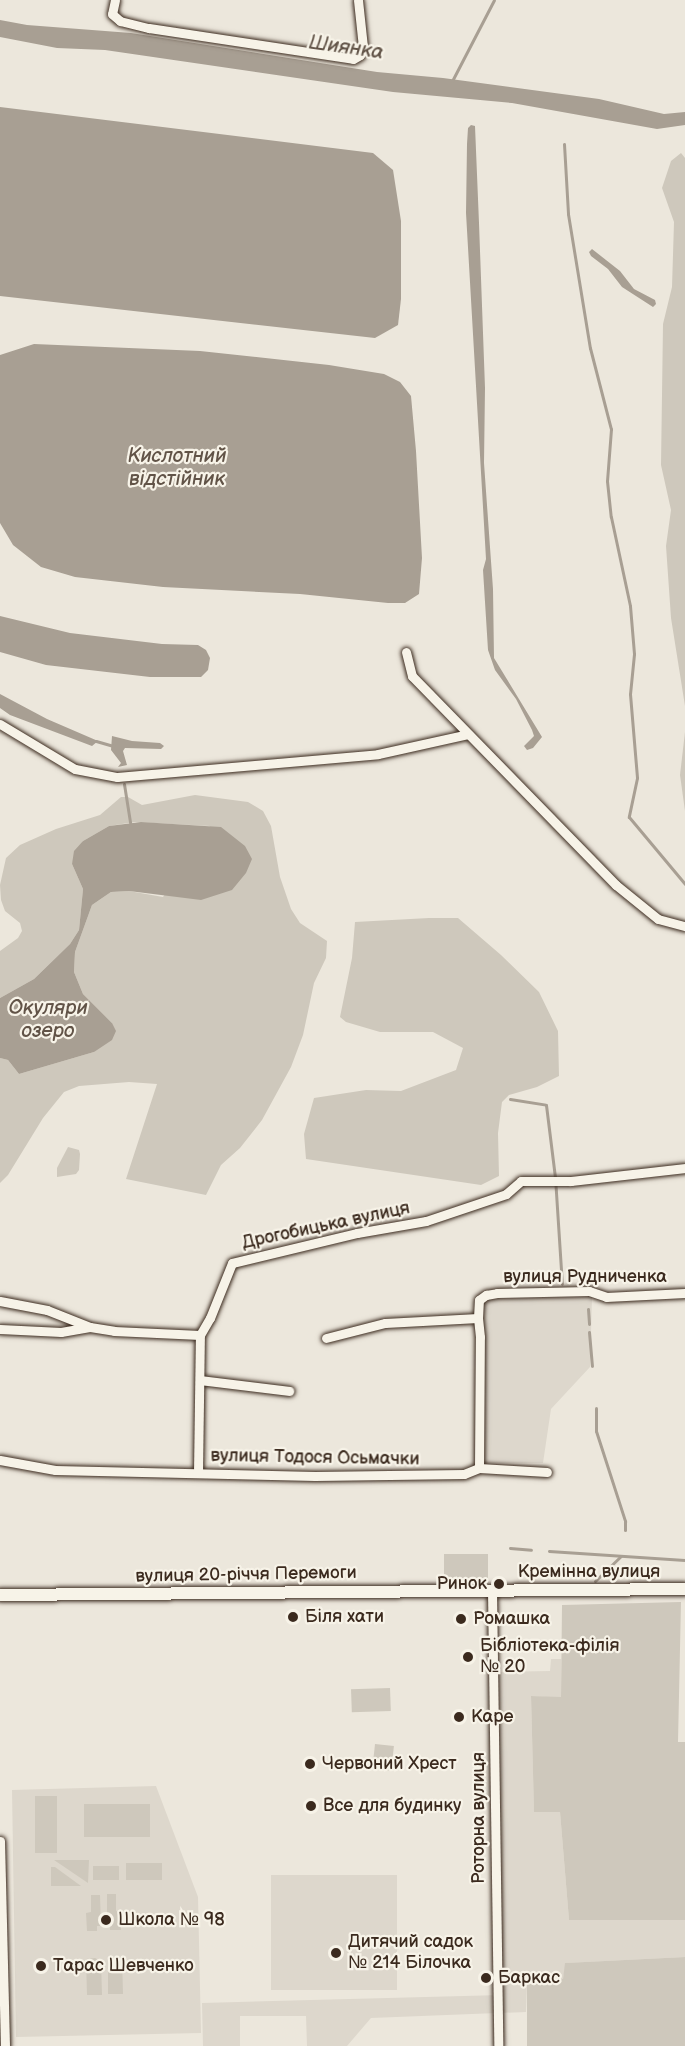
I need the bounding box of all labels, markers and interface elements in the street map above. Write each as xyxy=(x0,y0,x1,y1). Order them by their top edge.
water label: Шиянка xyxy=(307,31,385,65)
water label: Кислотний відстійник xyxy=(128,445,226,492)
water label: Окуляри озеро xyxy=(8,996,88,1043)
street label: Дрогобицька вулиця xyxy=(240,1198,412,1254)
street label: вулиця Рудниченка xyxy=(503,1266,667,1288)
street label: вулиця Тодося Осьмачки xyxy=(210,1445,420,1471)
street label: Кремінна вулиця xyxy=(518,1561,660,1583)
street label: вулиця 20-річчя Перемоги xyxy=(135,1562,357,1588)
place label: Ринок xyxy=(436,1573,487,1595)
marker: Ринок xyxy=(492,1577,506,1591)
place label: Біля хати xyxy=(305,1606,384,1628)
place label: Ромашка xyxy=(473,1608,550,1630)
marker: Біля хати xyxy=(286,1610,300,1624)
marker: Ромашка xyxy=(454,1612,468,1626)
place label: Бібліотека-філія № 20 xyxy=(480,1636,619,1678)
marker: Бібліотека-філія № 20 xyxy=(461,1650,475,1664)
place label: Каре xyxy=(471,1706,513,1728)
marker: Каре xyxy=(452,1710,466,1724)
street label: Роторна вулиця xyxy=(468,1752,490,1884)
place label: Червоний Хрест xyxy=(322,1753,457,1775)
marker: Червоний Хрест xyxy=(303,1757,317,1771)
place label: Все для будинку xyxy=(323,1795,461,1817)
marker: Все для будинку xyxy=(304,1799,318,1813)
place label: Школа № 98 xyxy=(118,1909,225,1931)
marker: Школа № 98 xyxy=(99,1913,113,1927)
place label: Дитячий садок № 214 Білочка xyxy=(348,1932,473,1974)
marker: Дитячий садок № 214 Білочка xyxy=(329,1946,343,1960)
place label: Тарас Шевченко xyxy=(53,1955,194,1977)
marker: Тарас Шевченко xyxy=(34,1959,48,1973)
place label: Баркас xyxy=(498,1967,560,1989)
marker: Баркас xyxy=(479,1971,493,1985)

